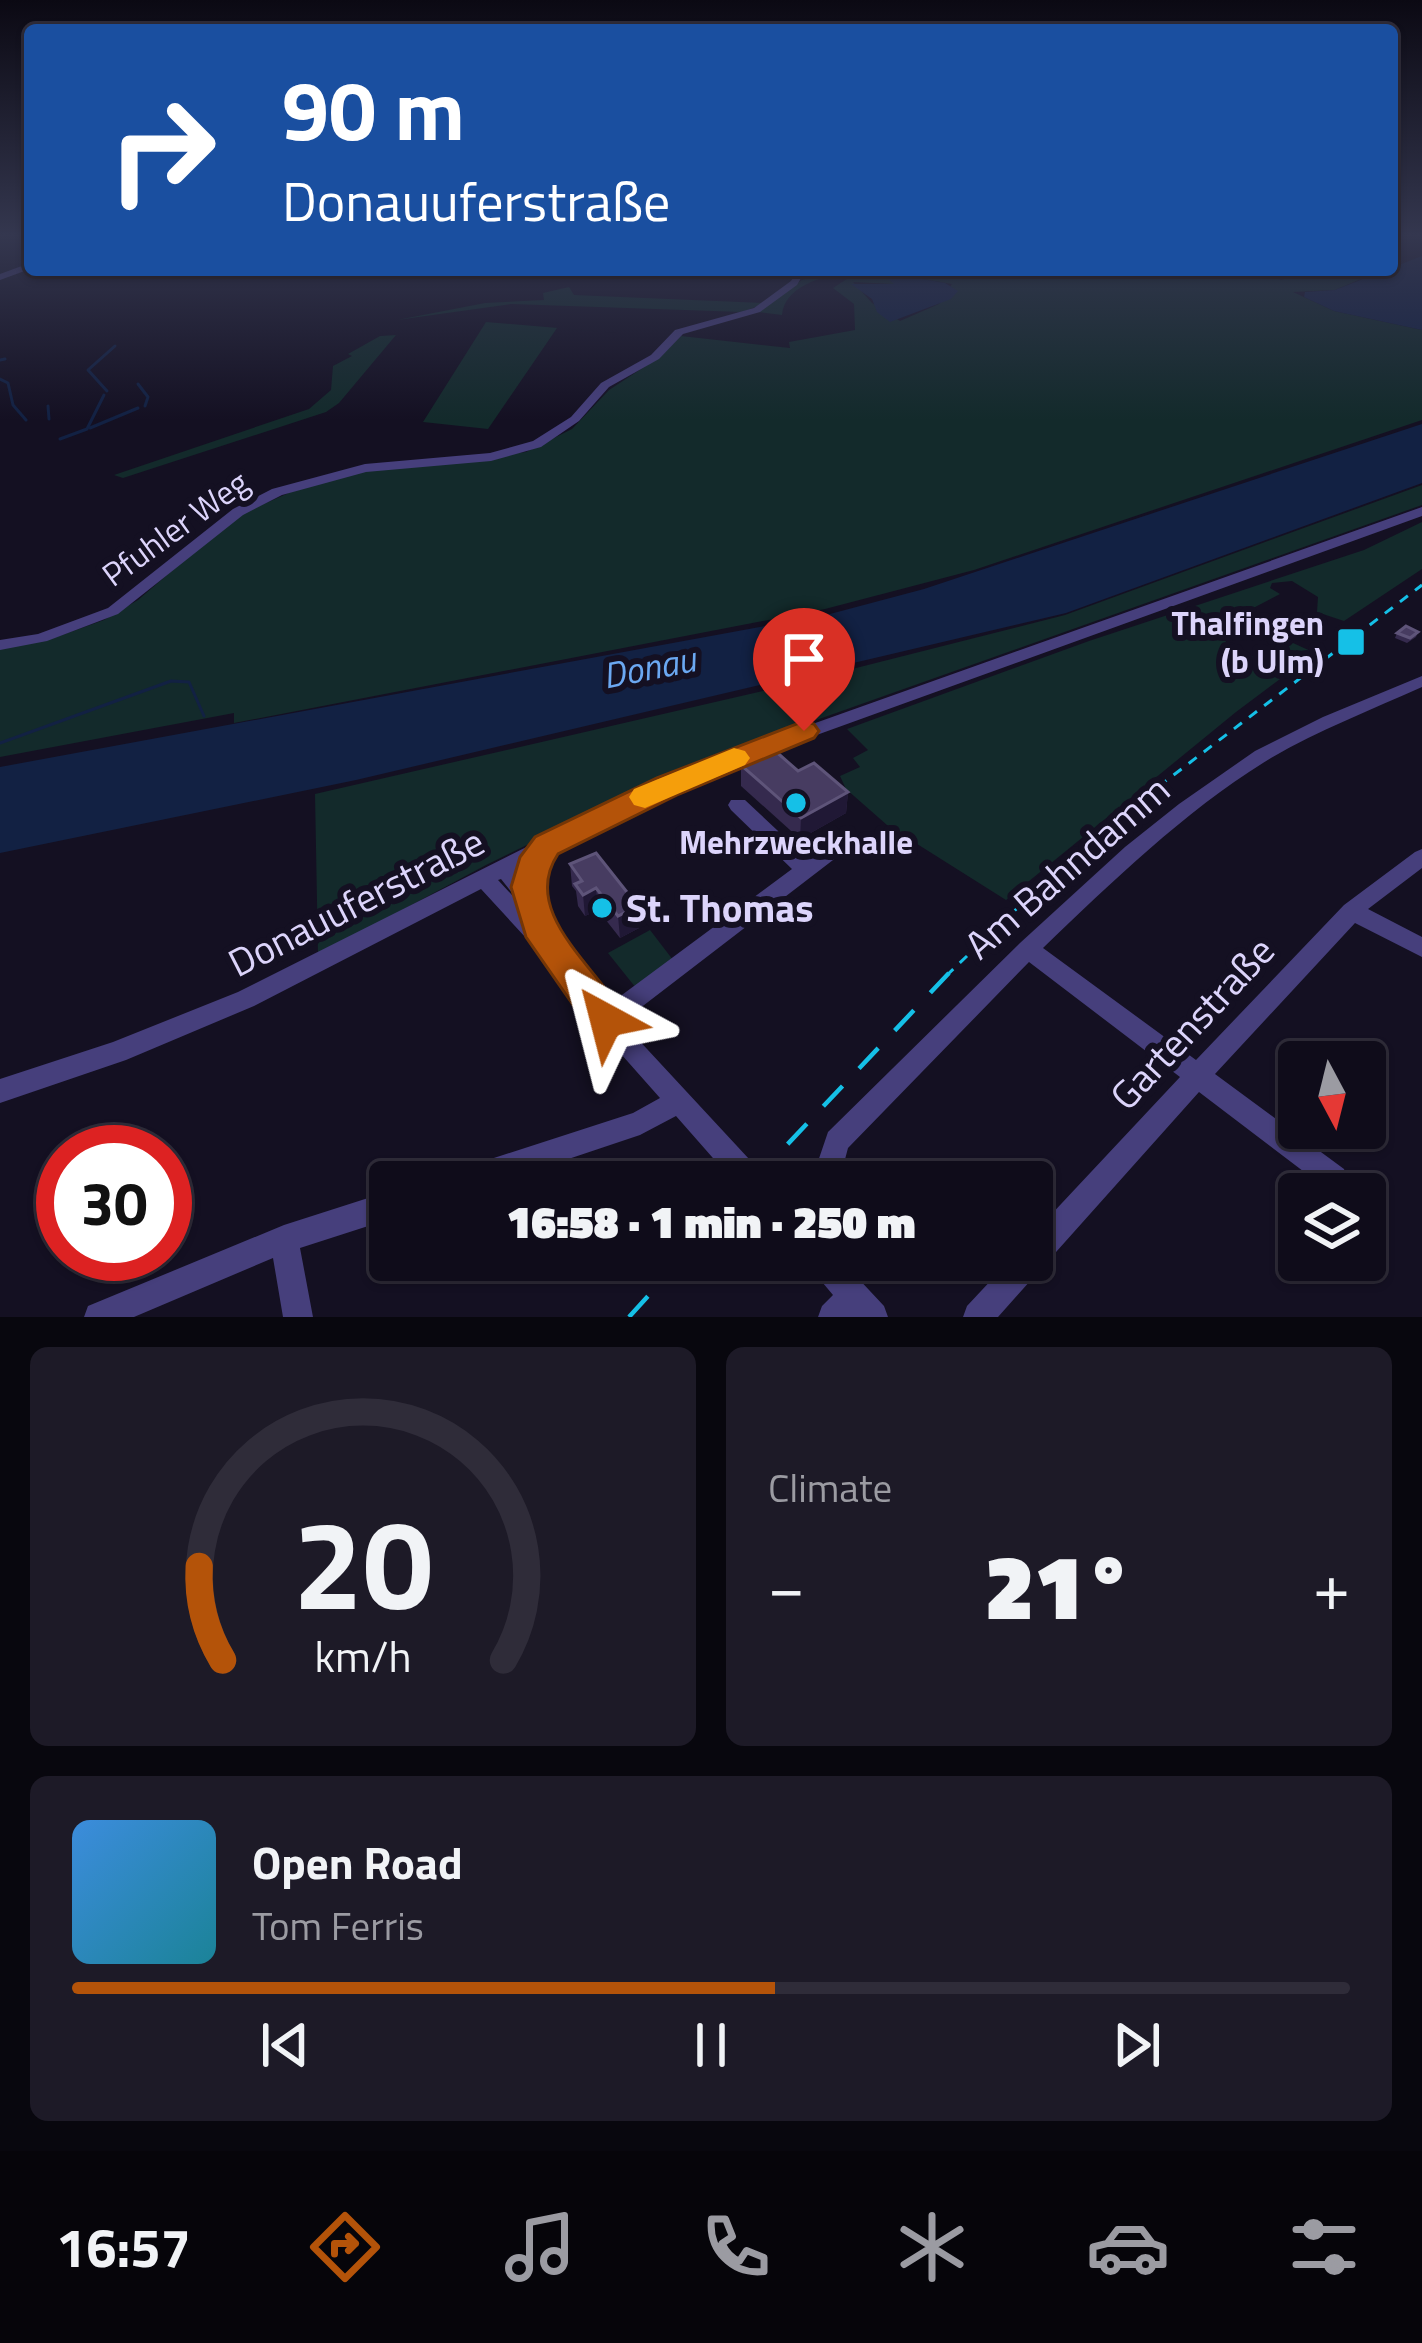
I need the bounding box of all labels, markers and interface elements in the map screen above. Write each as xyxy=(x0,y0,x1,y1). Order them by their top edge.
text: 90 m xyxy=(282,45,465,173)
icon: right xyxy=(84,72,240,228)
text: Donauuferstraße xyxy=(282,160,670,242)
street label: Pfuhler Weg xyxy=(91,458,259,598)
place label: Thalfingen (b Ulm) xyxy=(1171,598,1324,686)
pin xyxy=(753,608,855,731)
icon: arrive xyxy=(771,626,837,692)
marker: Thalfingen (b Ulm) xyxy=(1335,626,1367,658)
water label: Donau xyxy=(598,630,702,702)
street label: Am Bahndamm xyxy=(951,761,1182,973)
marker: Mehrzweckhalle xyxy=(783,790,809,816)
street label: Donauuferstraße xyxy=(217,812,494,991)
place label: Mehrzweckhalle xyxy=(679,817,913,867)
place label: St. Thomas xyxy=(626,878,814,937)
marker: St. Thomas xyxy=(589,895,615,921)
street label: Gartenstraße xyxy=(1096,923,1288,1123)
position arrow xyxy=(543,957,669,1083)
north arrow xyxy=(1278,1041,1386,1149)
map controls xyxy=(1278,1041,1386,1281)
speed limit sign: 30 xyxy=(36,1125,192,1281)
button: layers xyxy=(1278,1173,1386,1281)
text: 16:58 · 1 min · 250 m xyxy=(507,1187,915,1255)
text: Climate xyxy=(768,1458,892,1517)
text: 20 xyxy=(293,1468,433,1657)
text: 21° xyxy=(985,1517,1133,1654)
text: − xyxy=(768,1535,805,1636)
text: + xyxy=(1313,1535,1350,1636)
text: km/h xyxy=(314,1622,412,1688)
text: Open Road xyxy=(252,1828,463,1896)
text: Tom Ferris xyxy=(252,1896,424,1955)
icon: previous xyxy=(252,2012,318,2078)
icon: pause xyxy=(678,2012,744,2078)
icon: next xyxy=(1104,2012,1170,2078)
icon: directions xyxy=(303,2205,387,2289)
icon: music xyxy=(498,2205,582,2289)
icon: phone xyxy=(694,2205,778,2289)
icon: climate xyxy=(890,2205,974,2289)
icon: car xyxy=(1086,2205,1170,2289)
icon: filters xyxy=(1282,2205,1366,2289)
text: 16:57 xyxy=(56,2206,191,2288)

